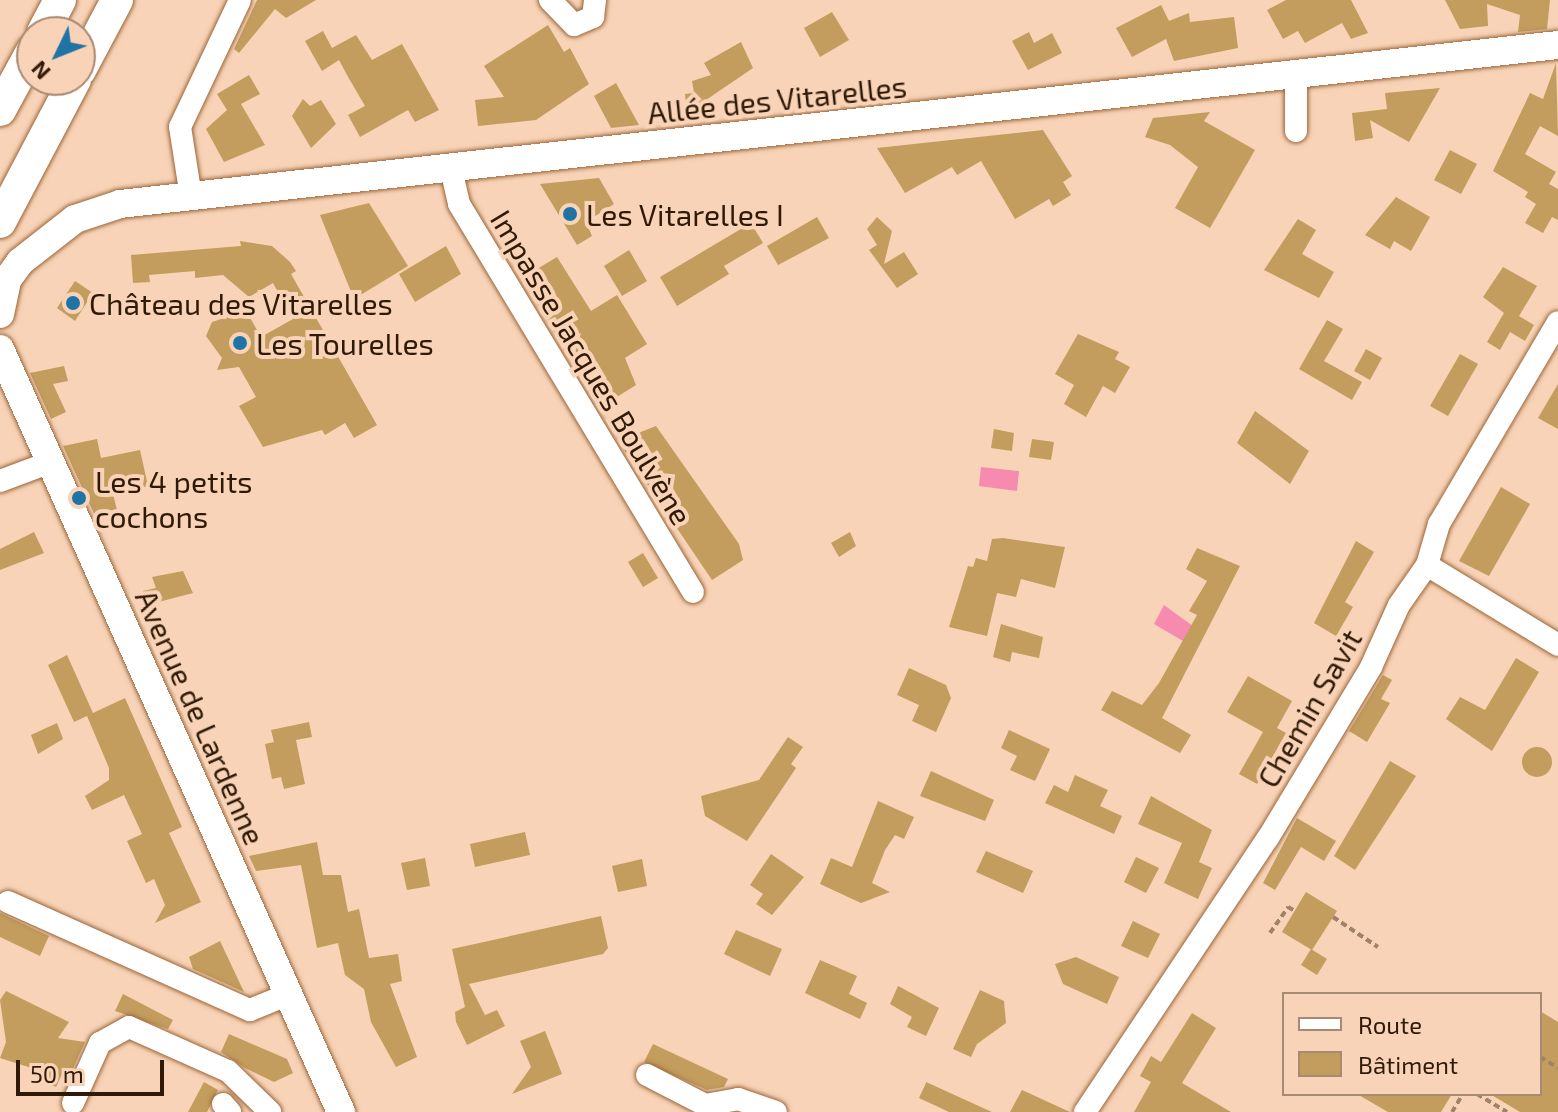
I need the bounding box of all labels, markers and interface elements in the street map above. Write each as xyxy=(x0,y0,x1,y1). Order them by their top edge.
north arrow xyxy=(16,16,96,96)
text: N xyxy=(25,56,55,86)
street label: Allée des Vitarelles xyxy=(645,67,909,131)
place label: Les Vitarelles I xyxy=(586,196,784,232)
street label: Impasse Jacques Boulvène xyxy=(484,203,700,531)
marker: Les Vitarelles I xyxy=(561,205,579,223)
place label: Château des Vitarelles xyxy=(89,285,394,321)
marker: Château des Vitarelles xyxy=(64,294,82,312)
place label: Les Tourelles xyxy=(256,325,435,361)
marker: Les Tourelles xyxy=(231,334,249,352)
place label: Les 4 petits cochons xyxy=(95,463,253,534)
marker: Les 4 petits cochons xyxy=(70,489,88,507)
street label: Avenue de Lardenne xyxy=(129,584,273,850)
street label: Chemin Savit xyxy=(1249,623,1369,793)
legend xyxy=(1282,992,1542,1096)
text: Route xyxy=(1358,1010,1422,1039)
scale bar xyxy=(20,1044,168,1094)
text: Bâtiment xyxy=(1358,1050,1458,1079)
text: 50 m xyxy=(30,1059,84,1088)

